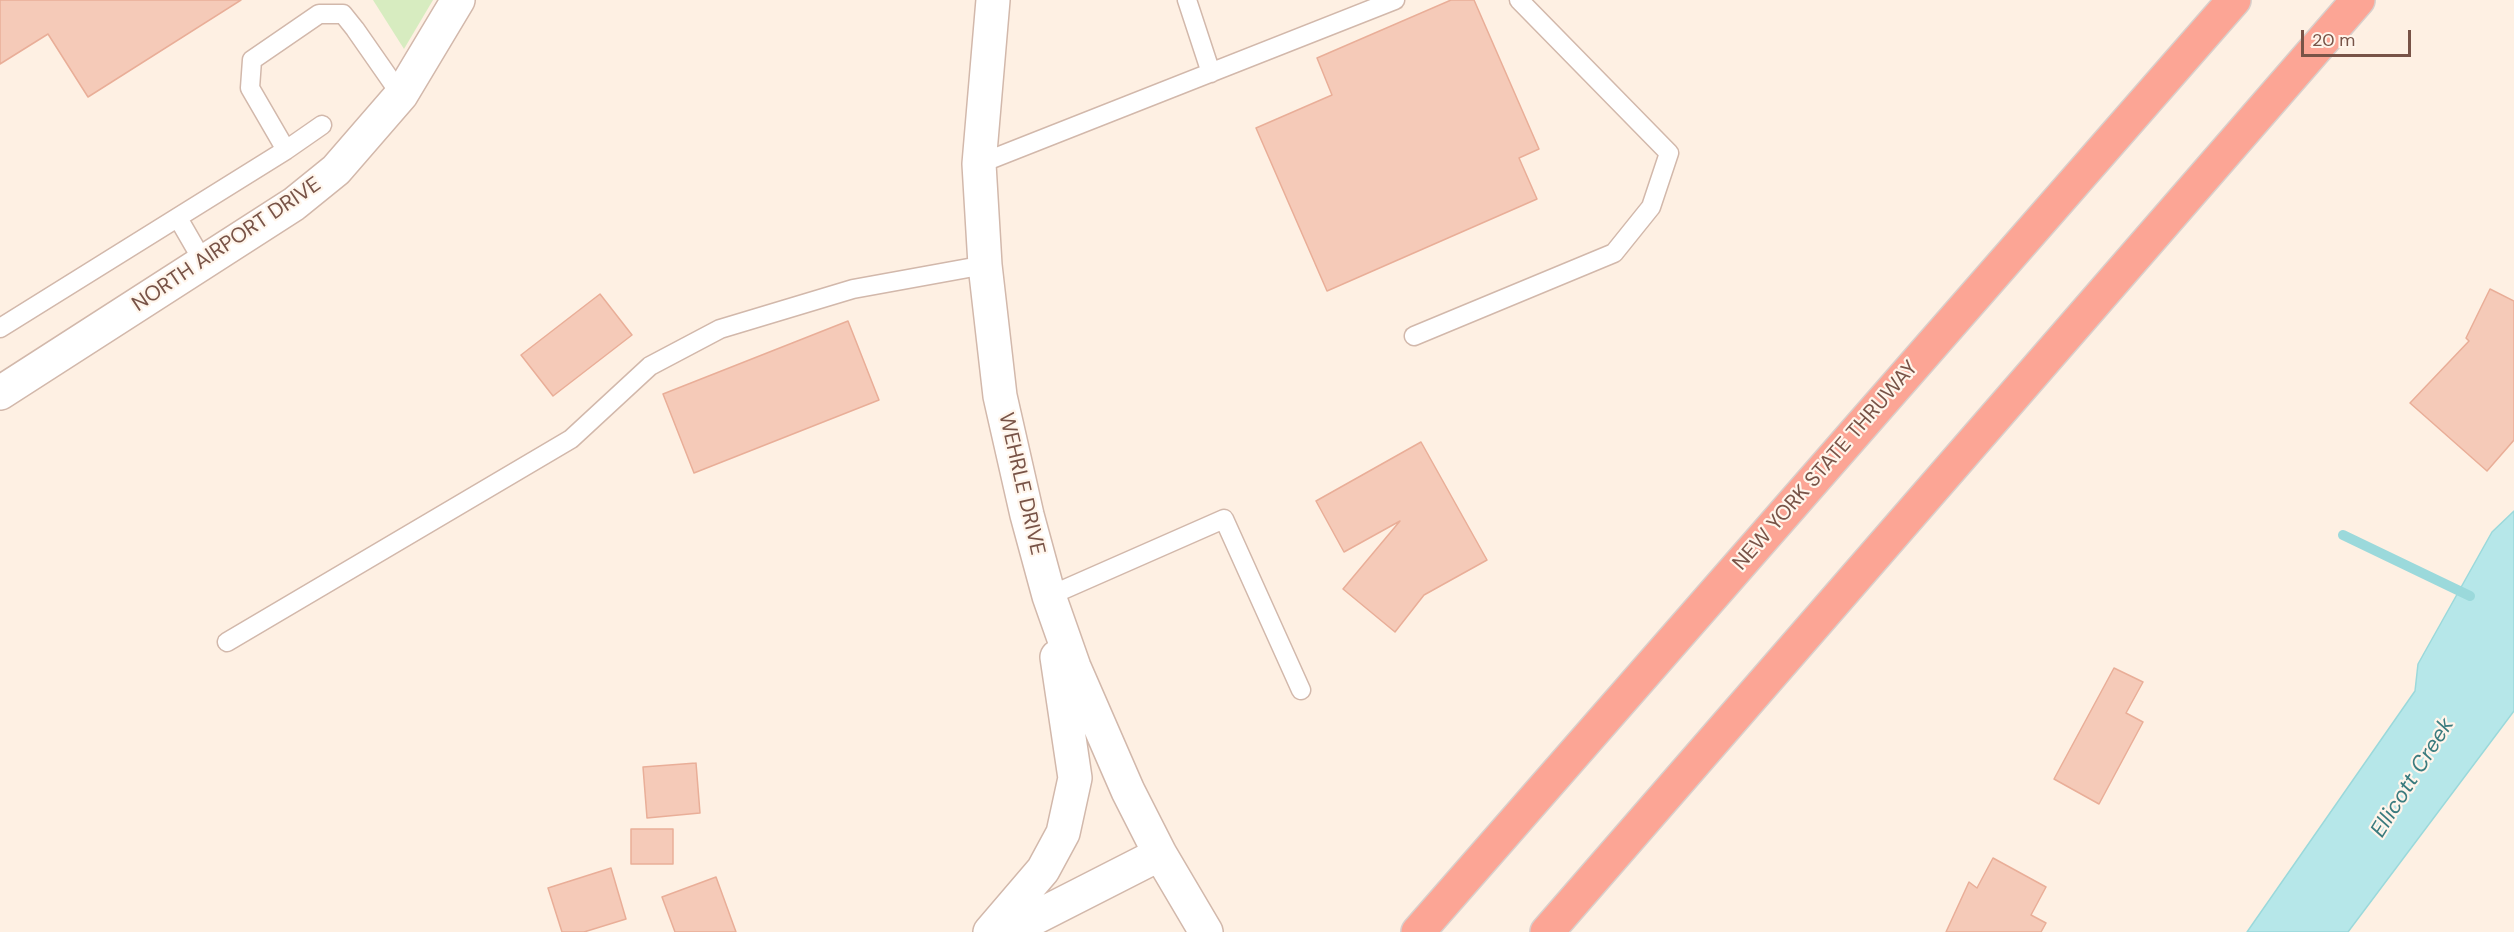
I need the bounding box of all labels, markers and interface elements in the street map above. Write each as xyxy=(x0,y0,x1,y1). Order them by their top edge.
scale bar xyxy=(2304,18,2414,56)
text: 20 m xyxy=(2312,28,2355,52)
street label: NORTH AIRPORT DRIVE xyxy=(128,172,326,318)
street label: NEW YORK STATE THRUWAY xyxy=(1728,356,1924,576)
street label: WEHRLE DRIVE xyxy=(992,410,1050,558)
water label: Ellicott Creek xyxy=(2366,713,2460,843)

